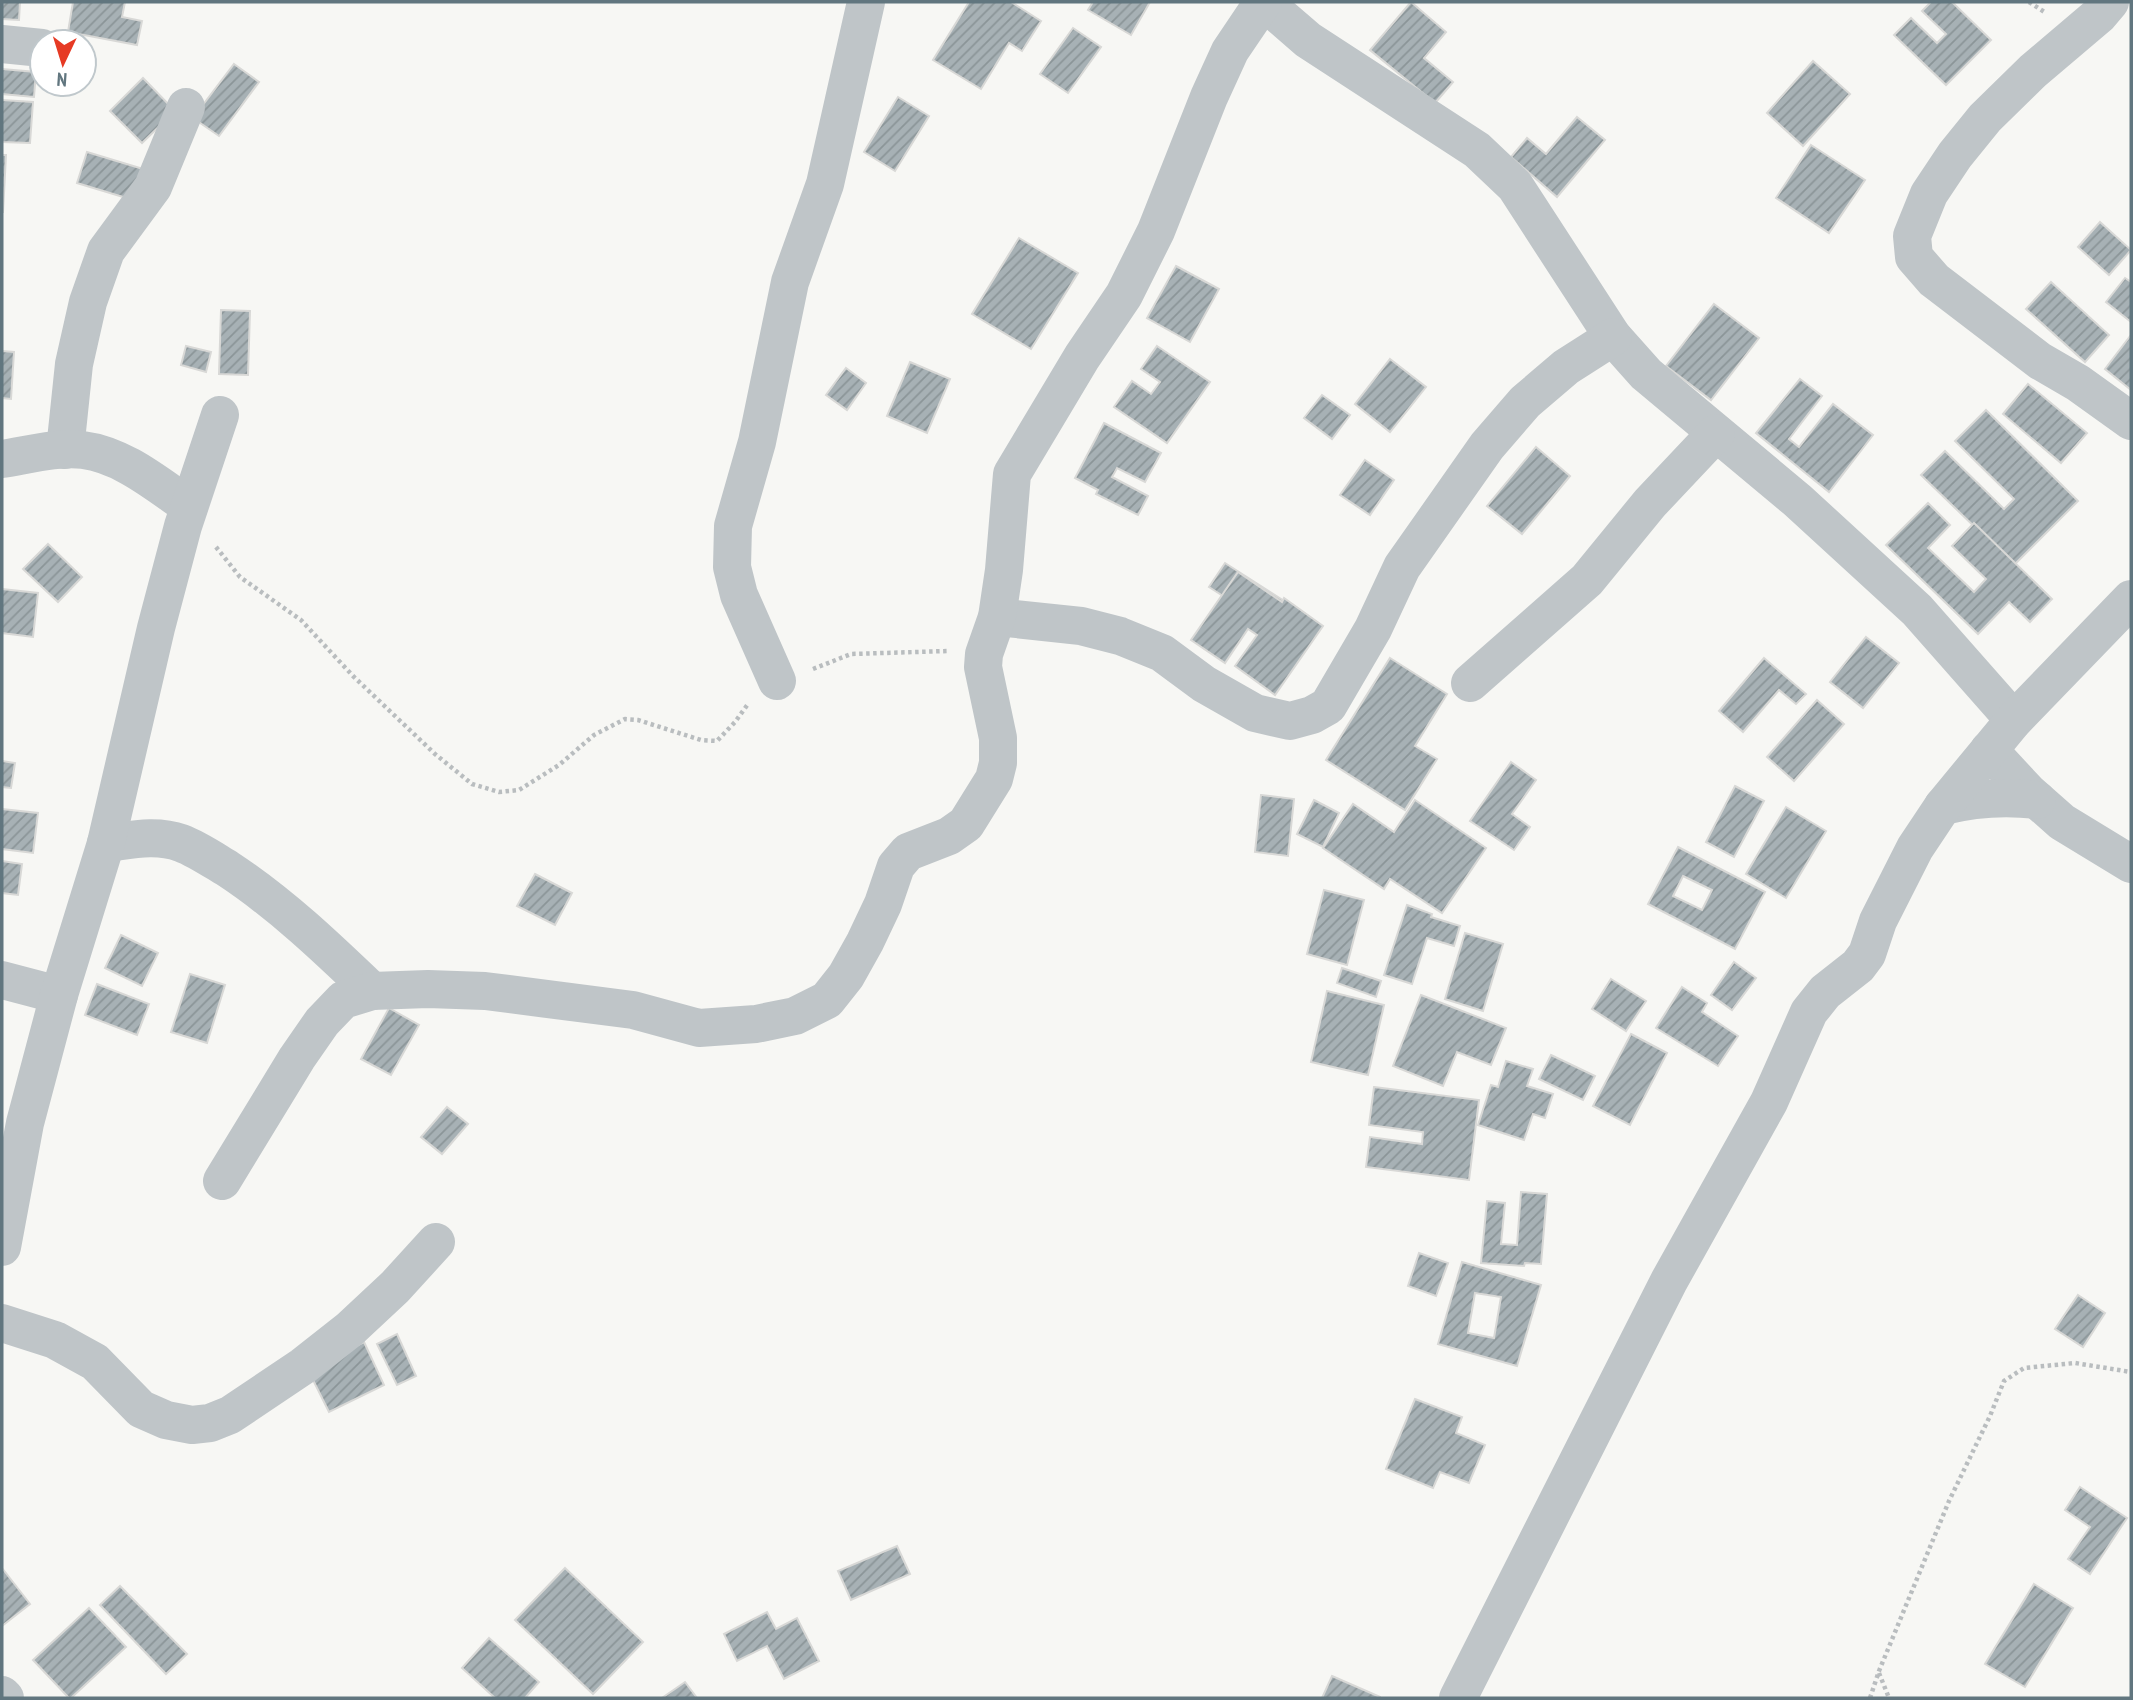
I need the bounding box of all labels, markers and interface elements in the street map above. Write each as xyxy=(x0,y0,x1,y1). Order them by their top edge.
north arrow xyxy=(28,28,98,98)
text: N xyxy=(56,68,68,92)

